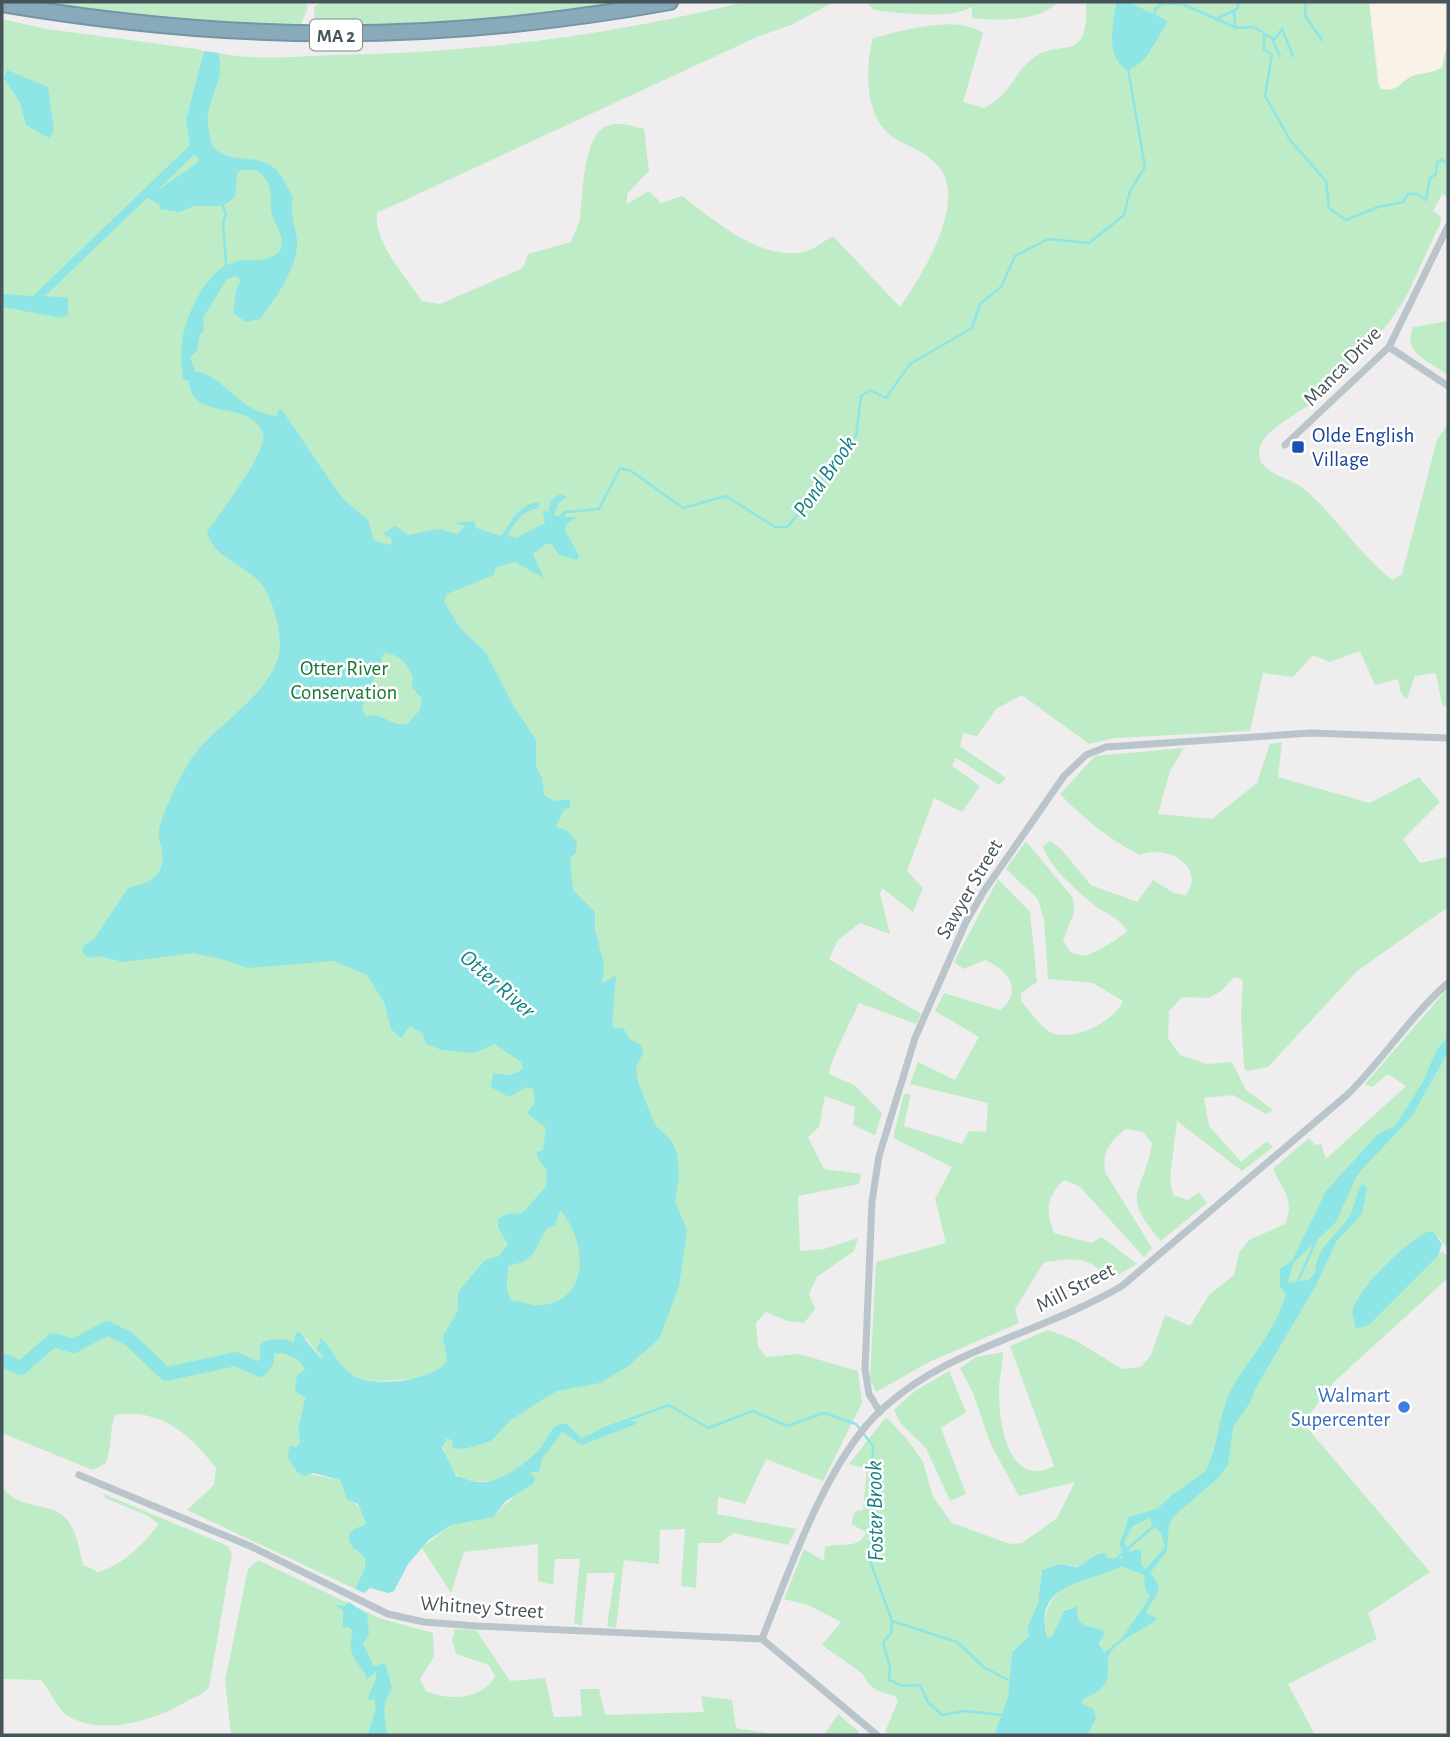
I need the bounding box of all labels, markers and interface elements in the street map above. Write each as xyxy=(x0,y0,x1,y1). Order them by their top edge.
road number: MA 2 xyxy=(310,20,362,50)
street label: Manca Drive xyxy=(1300,323,1385,410)
place label: Olde English Village xyxy=(1312,425,1414,470)
water label: Pond Brook xyxy=(789,432,861,521)
marker: Olde English Village xyxy=(1290,439,1306,455)
park label: Otter River Conservation xyxy=(291,658,397,703)
street label: Sawyer Street xyxy=(933,836,1006,943)
water label: Otter River xyxy=(455,946,539,1023)
street label: Mill Street xyxy=(1033,1259,1118,1316)
place label: Walmart Supercenter xyxy=(1291,1385,1390,1430)
marker: Walmart Supercenter xyxy=(1396,1399,1412,1415)
water label: Foster Brook xyxy=(863,1460,888,1562)
street label: Whitney Street xyxy=(420,1593,545,1622)

